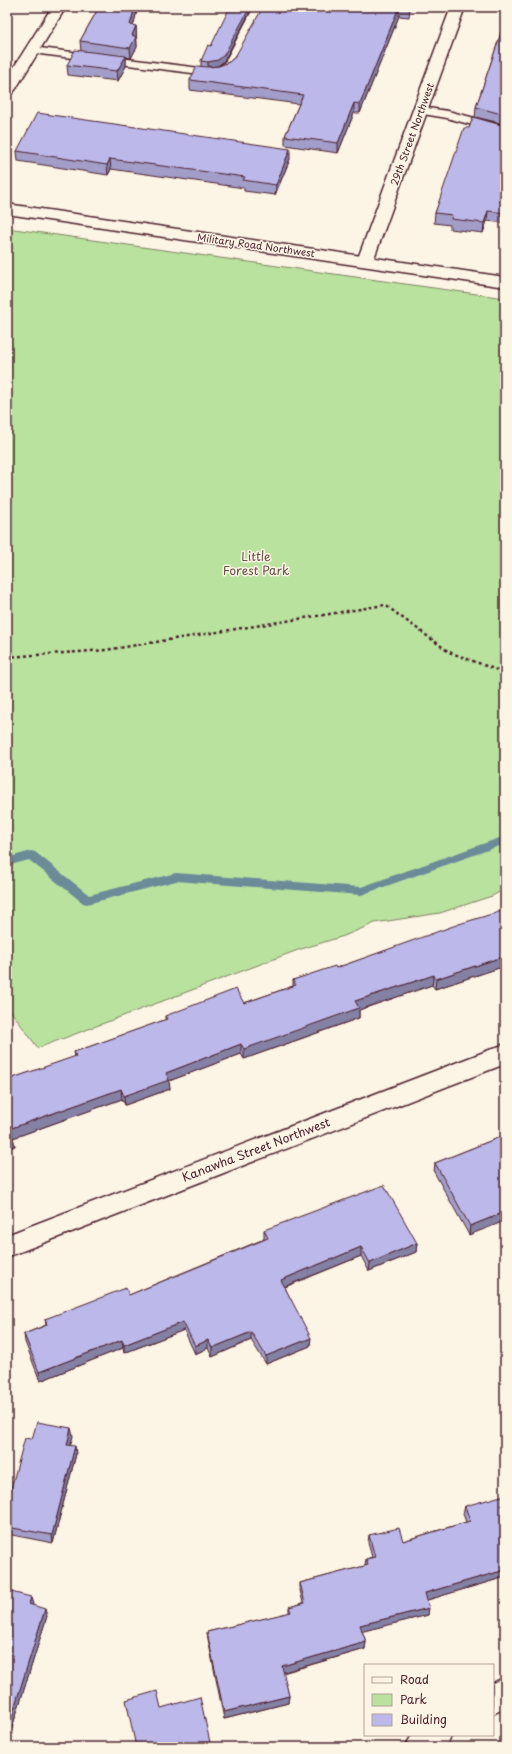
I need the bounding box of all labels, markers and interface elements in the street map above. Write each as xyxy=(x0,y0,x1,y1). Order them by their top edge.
street label: 29th Street Northwest xyxy=(386,80,437,187)
street label: Military Road Northwest xyxy=(196,229,316,261)
park label: Little Forest Park xyxy=(223,547,289,579)
street label: Kanawha Street Northwest xyxy=(179,1112,332,1186)
legend xyxy=(364,1664,494,1736)
text: Road xyxy=(400,1670,429,1688)
text: Park xyxy=(400,1690,427,1708)
text: Building xyxy=(400,1710,447,1728)

